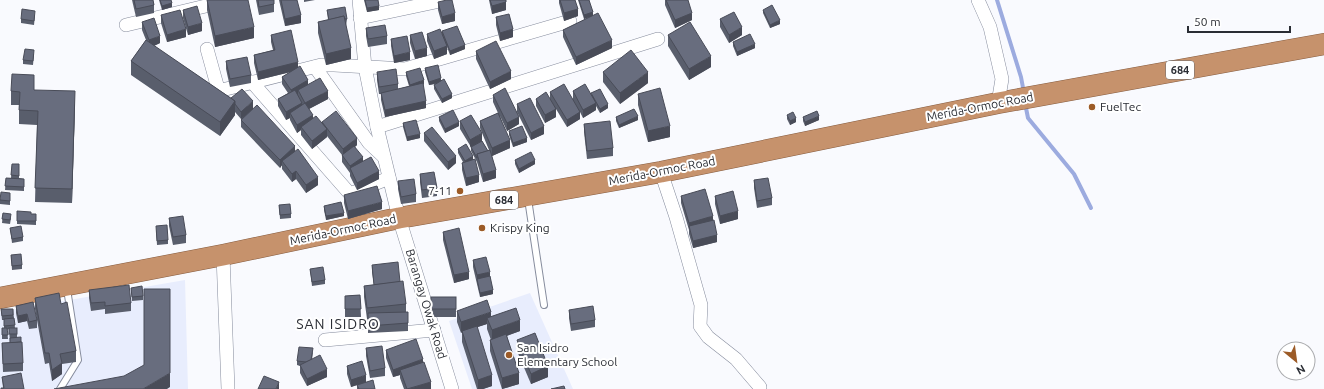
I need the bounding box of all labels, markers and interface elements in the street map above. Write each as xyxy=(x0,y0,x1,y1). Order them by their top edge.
scale bar xyxy=(1188,8,1290,34)
text: 50 m xyxy=(1194,15,1221,28)
road number: 684 xyxy=(1166,61,1194,79)
street label: Merida-Ormoc Road xyxy=(925,90,1034,123)
place label: FuelTec xyxy=(1100,100,1141,113)
marker: FuelTec xyxy=(1087,102,1097,112)
street label: Merida-Ormoc Road xyxy=(607,154,716,187)
place label: 7-11 xyxy=(428,184,452,197)
marker: 7-11 xyxy=(455,186,465,196)
road number: 684 xyxy=(490,191,518,209)
street label: Merida-Ormoc Road xyxy=(289,212,397,247)
place label: Krispy King xyxy=(490,221,550,234)
marker: Krispy King xyxy=(477,223,487,233)
street label: Barangay Owak Road xyxy=(404,247,449,360)
district label: SAN ISIDRO xyxy=(296,316,380,332)
place label: San Isidro Elementary School xyxy=(517,341,617,368)
north arrow xyxy=(1276,341,1316,381)
marker: San Isidro Elementary School xyxy=(504,350,514,360)
text: N xyxy=(1294,363,1307,377)

